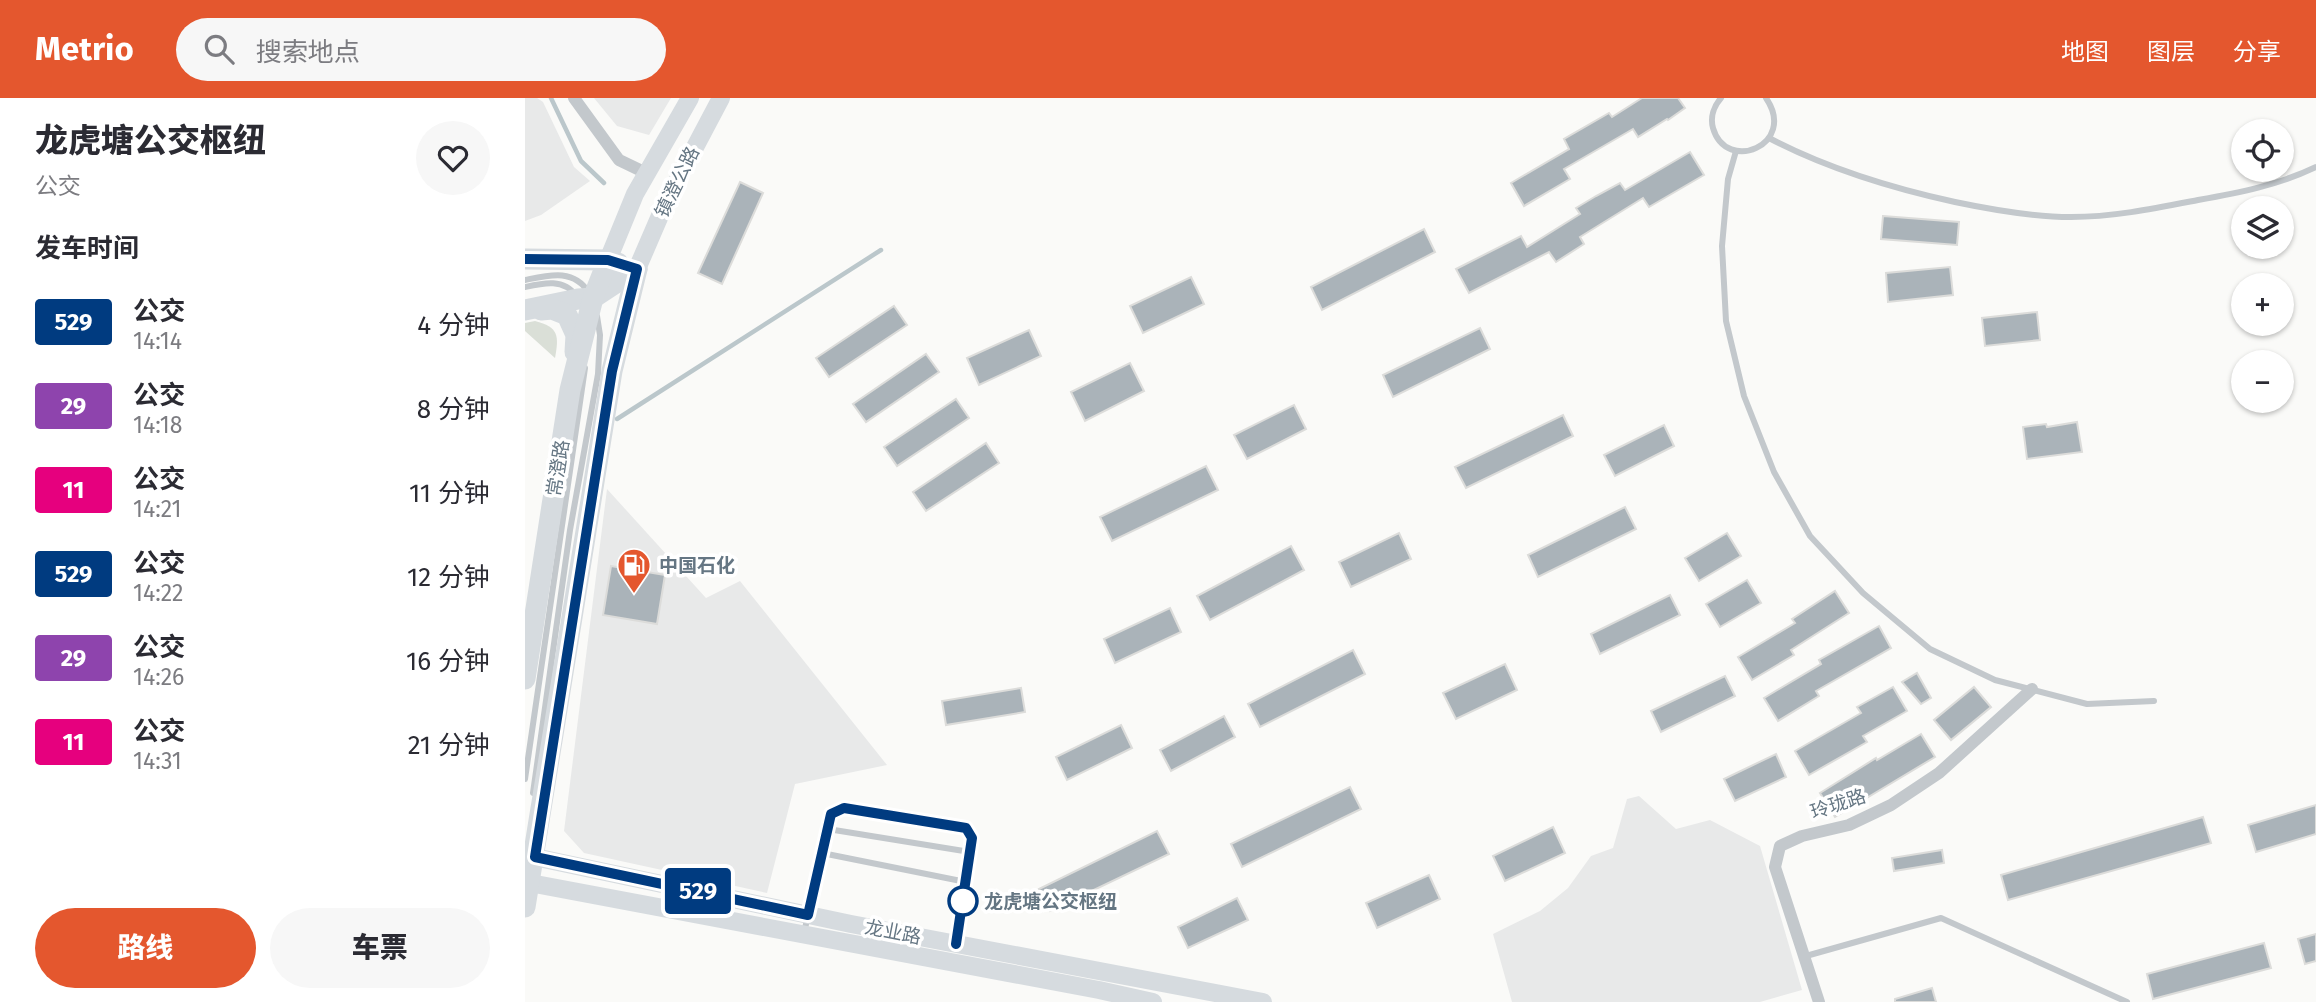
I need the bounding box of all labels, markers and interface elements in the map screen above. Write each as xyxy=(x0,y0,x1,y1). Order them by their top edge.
search box xyxy=(176,18,666,81)
text: Metrio xyxy=(35,29,134,69)
icon: search xyxy=(200,30,238,68)
text: 搜索地点 xyxy=(256,37,360,68)
text: 地图 xyxy=(2061,38,2109,66)
text: 图层 xyxy=(2147,38,2195,66)
text: 分享 xyxy=(2233,38,2281,66)
map controls xyxy=(2231,119,2294,413)
button: locate xyxy=(2231,119,2294,182)
text: 龙虎塘公交枢纽 xyxy=(35,121,266,161)
button: heart xyxy=(416,121,490,195)
street label: 镇澄公路 xyxy=(650,143,704,221)
text: 公交 xyxy=(35,172,81,200)
button: layers xyxy=(2231,196,2294,259)
text: 发车时间 xyxy=(35,233,139,264)
button: + xyxy=(2231,273,2294,336)
text: 公交 xyxy=(133,296,185,327)
text: 529 xyxy=(54,308,93,336)
text: 4 分钟 xyxy=(417,310,490,341)
text: 14:14 xyxy=(133,327,182,355)
button: − xyxy=(2231,350,2294,413)
text: 公交 xyxy=(133,380,185,411)
text: 29 xyxy=(61,392,86,420)
text: 8 分钟 xyxy=(417,394,490,425)
text: 14:18 xyxy=(133,411,182,439)
street label: 常澄路 xyxy=(542,438,574,498)
text: 公交 xyxy=(133,464,185,495)
text: 11 xyxy=(63,476,84,504)
text: 11 分钟 xyxy=(409,478,490,509)
text: 14:21 xyxy=(133,495,181,523)
fuel station icon: 中国石化 xyxy=(615,546,653,595)
text: 公交 xyxy=(133,548,185,579)
place label: 中国石化 xyxy=(659,554,735,577)
text: 529 xyxy=(54,560,93,588)
text: 12 分钟 xyxy=(407,562,490,593)
text: 14:22 xyxy=(133,579,184,607)
text: 公交 xyxy=(133,632,185,663)
text: 29 xyxy=(61,644,86,672)
text: 16 分钟 xyxy=(406,646,490,677)
text: 14:26 xyxy=(133,663,184,691)
text: 公交 xyxy=(133,716,185,747)
text: 11 xyxy=(63,728,84,756)
text: 21 分钟 xyxy=(408,730,490,761)
text: 14:31 xyxy=(133,747,182,775)
street label: 玲珑路 xyxy=(1807,784,1869,824)
line badge: 529 xyxy=(658,868,738,914)
text: 529 xyxy=(679,877,717,905)
marker: 龙虎塘公交枢纽 xyxy=(948,886,978,916)
place label: 龙虎塘公交枢纽 xyxy=(984,890,1117,913)
button: 路线 xyxy=(35,908,256,988)
button: 车票 xyxy=(270,908,490,988)
street label: 龙业路 xyxy=(863,915,923,949)

